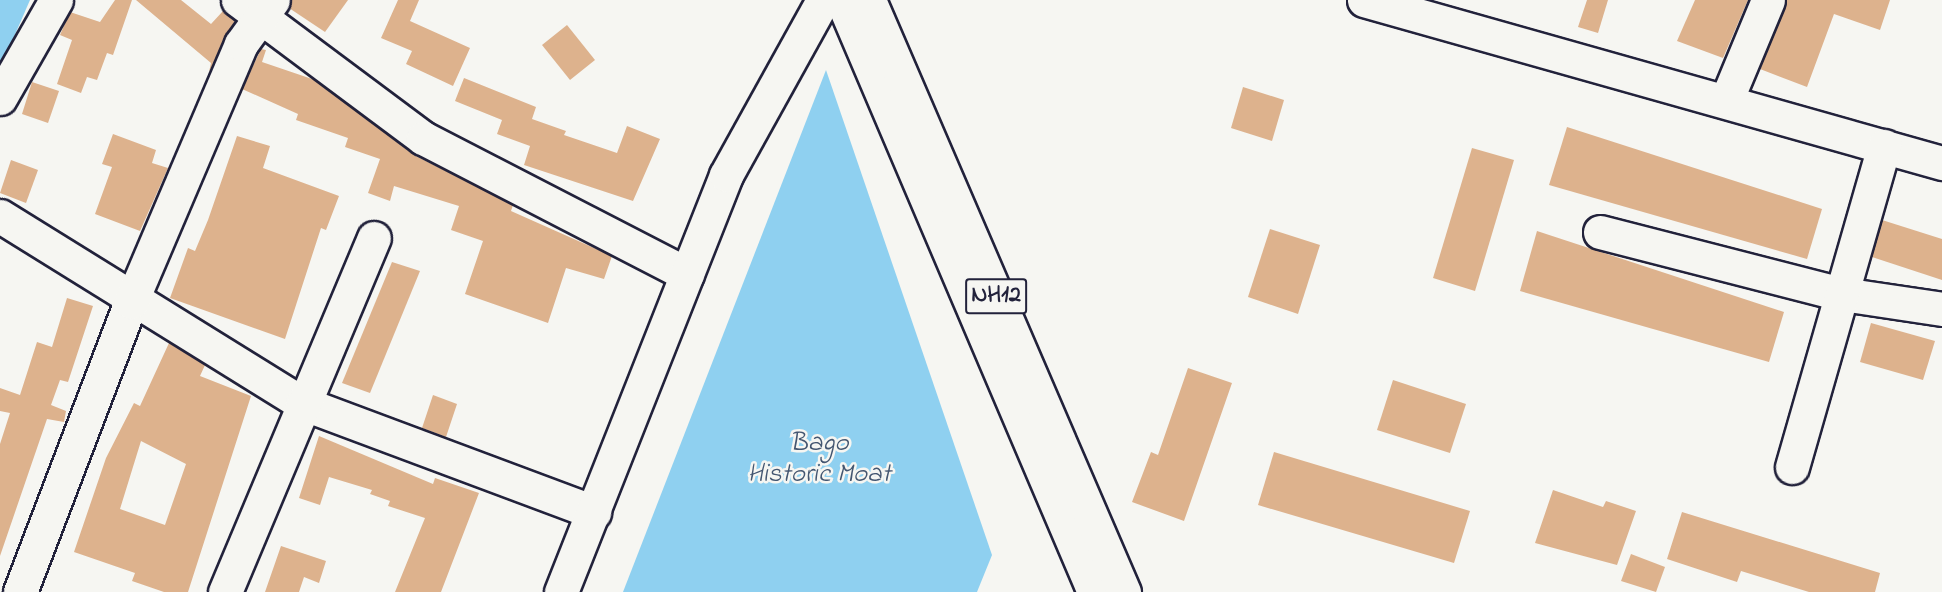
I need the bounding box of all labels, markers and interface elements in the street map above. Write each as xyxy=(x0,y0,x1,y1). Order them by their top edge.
road number: NH12 xyxy=(964,275,1028,317)
water label: Bago Historic Moat xyxy=(747,427,891,490)

